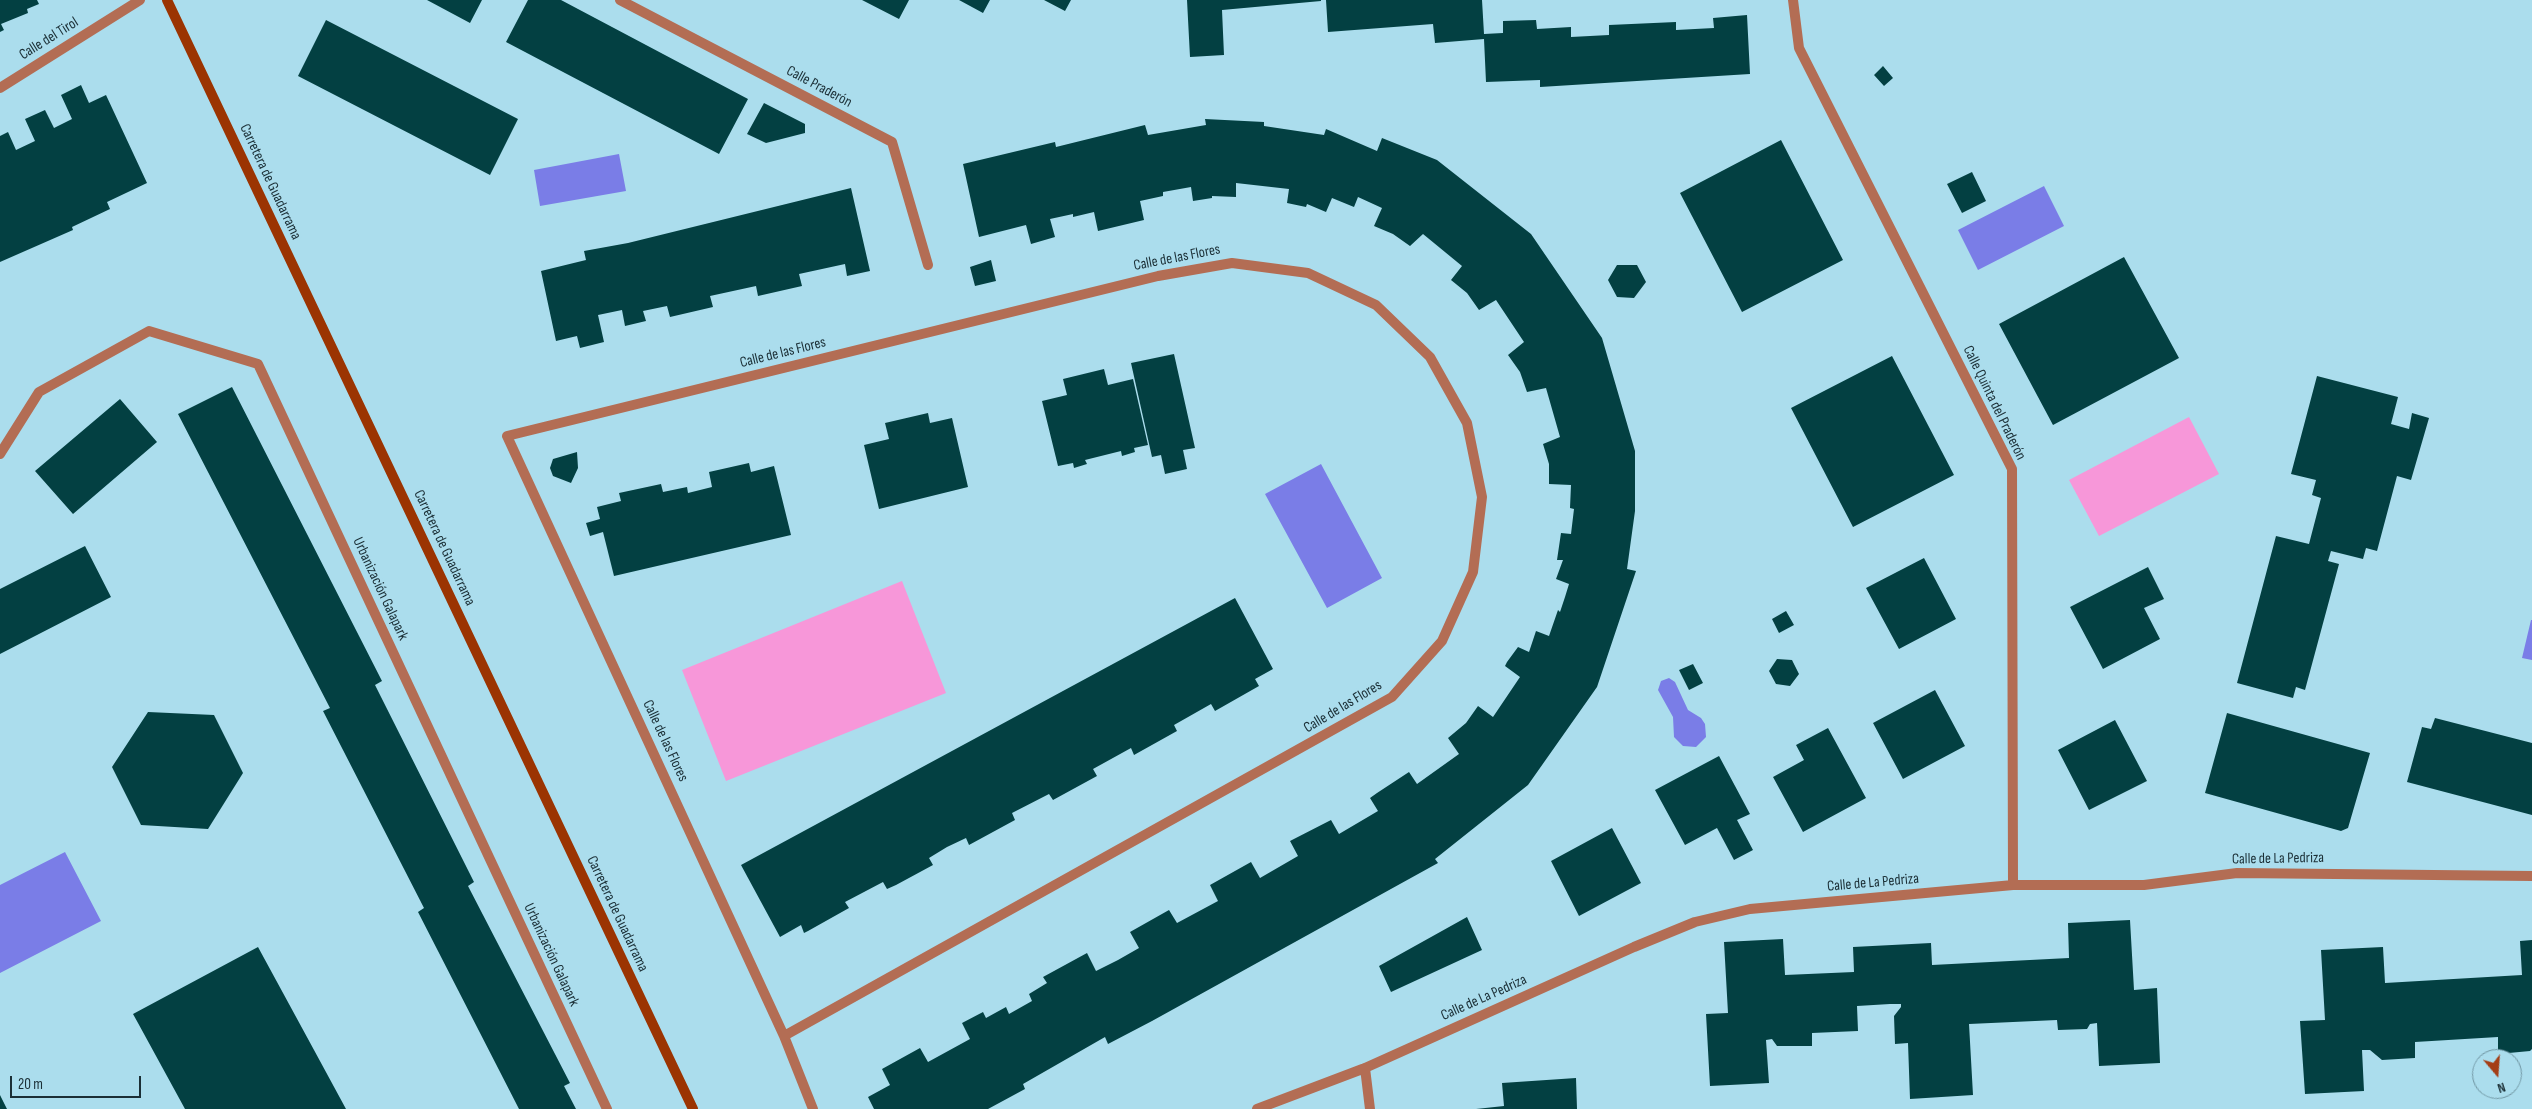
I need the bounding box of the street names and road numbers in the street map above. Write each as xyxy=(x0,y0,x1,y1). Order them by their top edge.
street label: Calle del Tirol xyxy=(16,14,82,64)
street label: Calle Praderón xyxy=(783,62,855,112)
street label: Carretera de Guadarrama xyxy=(235,121,305,243)
street label: Calle de las Flores xyxy=(1132,241,1222,275)
street label: Calle de las Flores xyxy=(738,334,828,372)
street label: Calle Quinta del Praderón xyxy=(1959,343,2029,463)
street label: Carretera de Guadarrama xyxy=(409,487,479,609)
street label: Urbanización Galapark xyxy=(348,535,412,643)
street label: Calle de las Flores xyxy=(1301,677,1385,737)
street label: Calle de las Flores xyxy=(638,697,692,785)
street label: Calle de La Pedriza xyxy=(2232,849,2324,869)
street label: Carretera de Guadarrama xyxy=(582,853,652,975)
street label: Calle de La Pedriza xyxy=(1826,870,1920,896)
street label: Urbanización Galapark xyxy=(519,901,583,1009)
street label: Calle de La Pedriza xyxy=(1438,971,1530,1025)

